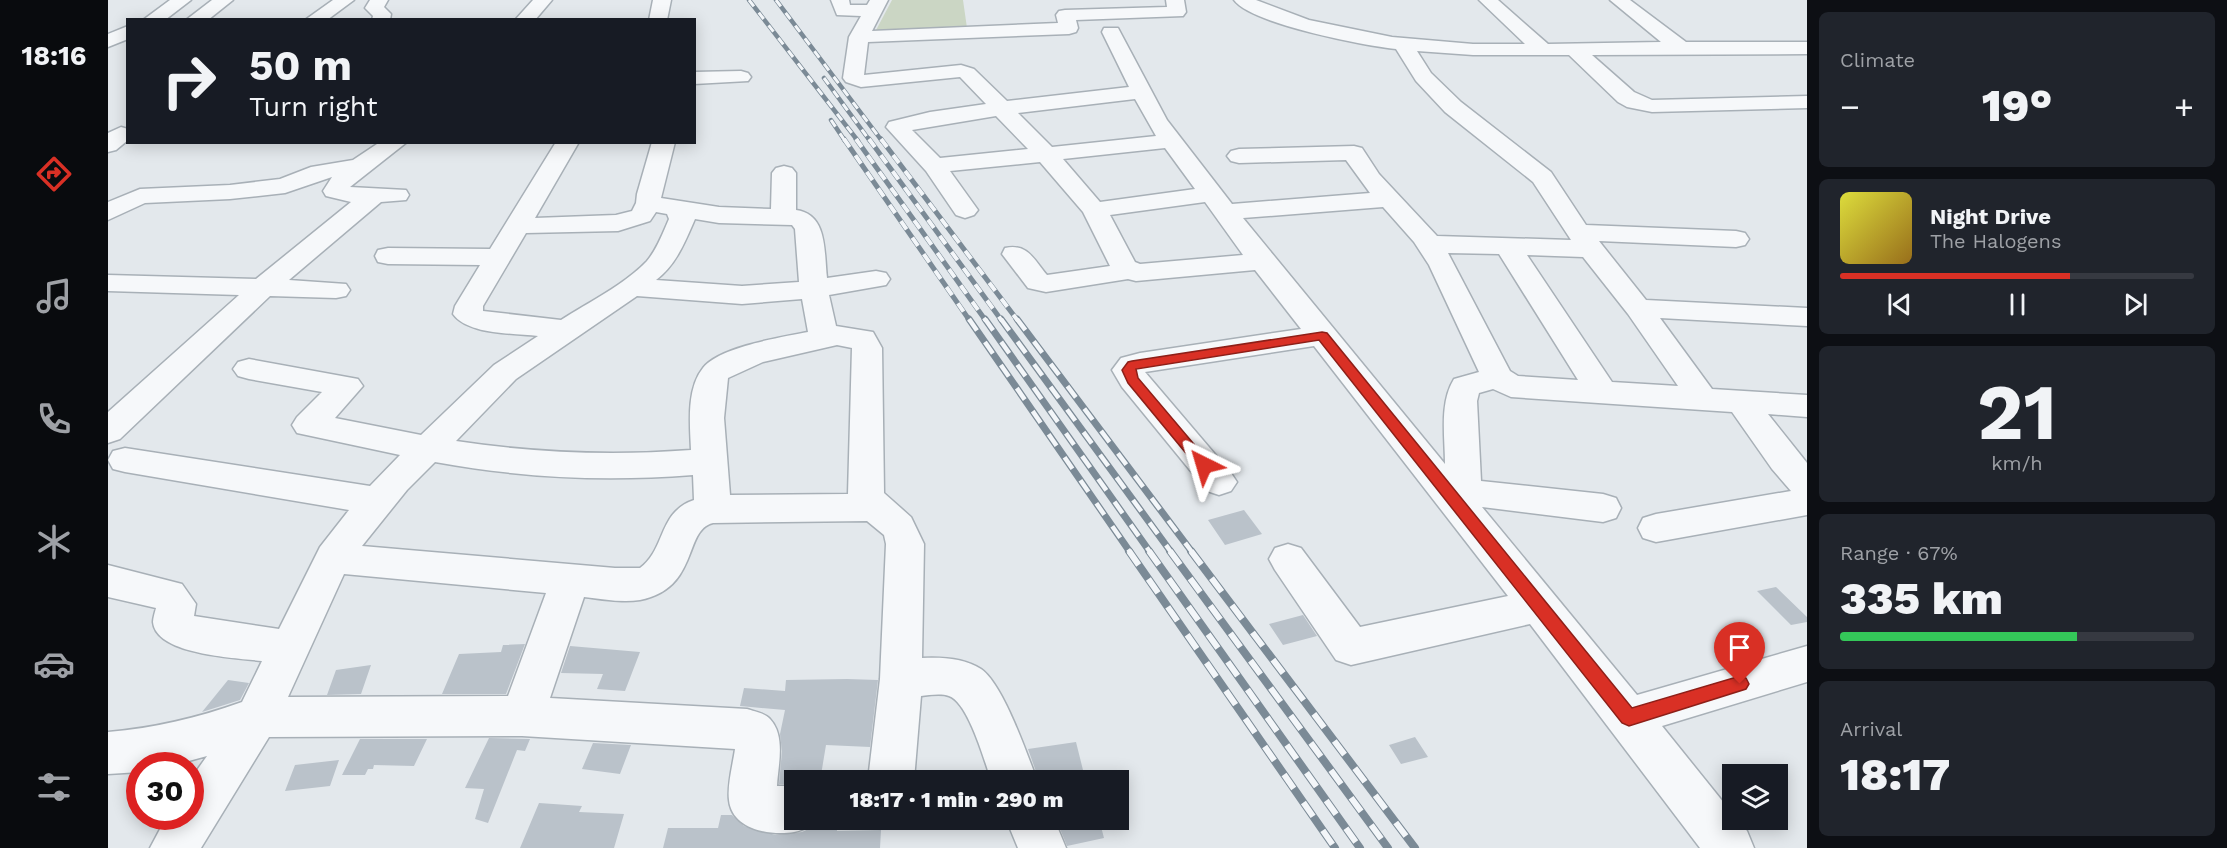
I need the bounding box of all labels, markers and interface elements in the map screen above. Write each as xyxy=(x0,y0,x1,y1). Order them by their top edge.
text: 18:16 xyxy=(22,40,87,72)
text: 50 m xyxy=(249,41,352,90)
icon: right xyxy=(150,42,228,120)
text: Climate xyxy=(1840,48,1915,72)
text: 19° xyxy=(1982,79,2052,132)
text: − xyxy=(1840,87,1860,126)
text: + xyxy=(2174,87,2194,126)
text: Turn right xyxy=(249,91,378,123)
icon: directions xyxy=(33,153,75,195)
text: Night Drive xyxy=(1930,204,2051,229)
text: The Halogens xyxy=(1930,229,2062,253)
icon: music xyxy=(33,275,75,317)
icon: previous xyxy=(1883,288,1916,321)
icon: pause xyxy=(2001,288,2034,321)
icon: next xyxy=(2119,288,2152,321)
text: 21 xyxy=(1977,366,2057,458)
icon: phone xyxy=(33,398,75,440)
position arrow xyxy=(1172,433,1236,497)
text: km/h xyxy=(1991,451,2043,475)
icon: climate xyxy=(33,521,75,563)
text: Range · 67% xyxy=(1840,541,1958,565)
text: 335 km xyxy=(1840,572,2003,625)
pin xyxy=(1714,622,1765,684)
icon: arrive xyxy=(1723,631,1756,664)
icon: car xyxy=(33,643,75,685)
text: Arrival xyxy=(1840,717,1902,741)
text: 18:17 xyxy=(1840,748,1950,801)
speed limit sign: 30 xyxy=(126,752,204,830)
map controls xyxy=(1722,764,1788,830)
button: layers xyxy=(1722,764,1788,830)
icon: filters xyxy=(33,766,75,808)
text: 18:17 · 1 min · 290 m xyxy=(850,787,1063,812)

